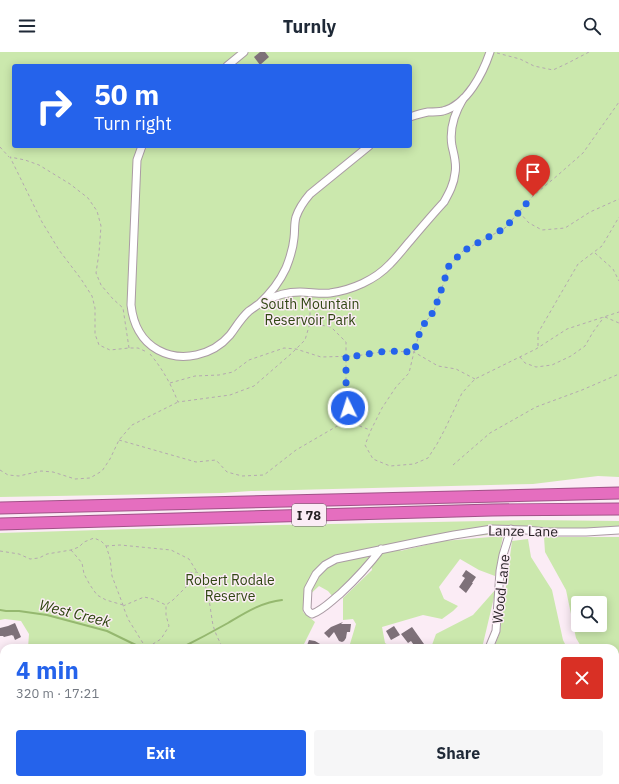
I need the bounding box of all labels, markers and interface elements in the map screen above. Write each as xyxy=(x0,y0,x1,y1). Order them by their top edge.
icon: menu xyxy=(16,15,38,37)
text: Turnly xyxy=(283,15,336,38)
icon: search xyxy=(581,15,603,37)
text: 50 m xyxy=(94,76,159,113)
icon: right xyxy=(28,80,80,132)
text: Turn right xyxy=(94,112,172,135)
pin xyxy=(516,155,550,196)
icon: arrive xyxy=(522,161,544,183)
park label: South Mountain Reservoir Park xyxy=(260,295,360,329)
position arrow xyxy=(327,387,369,429)
road number: I 78 xyxy=(292,504,326,526)
street label: Lanze Lane xyxy=(488,521,558,541)
street label: Wood Lane xyxy=(488,553,514,624)
park label: Robert Rodale Reserve xyxy=(185,571,275,605)
water label: West Creek xyxy=(37,595,113,631)
map controls xyxy=(571,596,607,632)
button: search xyxy=(571,596,607,632)
text: 4 min xyxy=(16,654,79,686)
button: close xyxy=(561,657,603,699)
text: 320 m · 17:21 xyxy=(16,685,99,702)
button: Exit xyxy=(16,730,306,776)
button: Share xyxy=(314,730,603,776)

